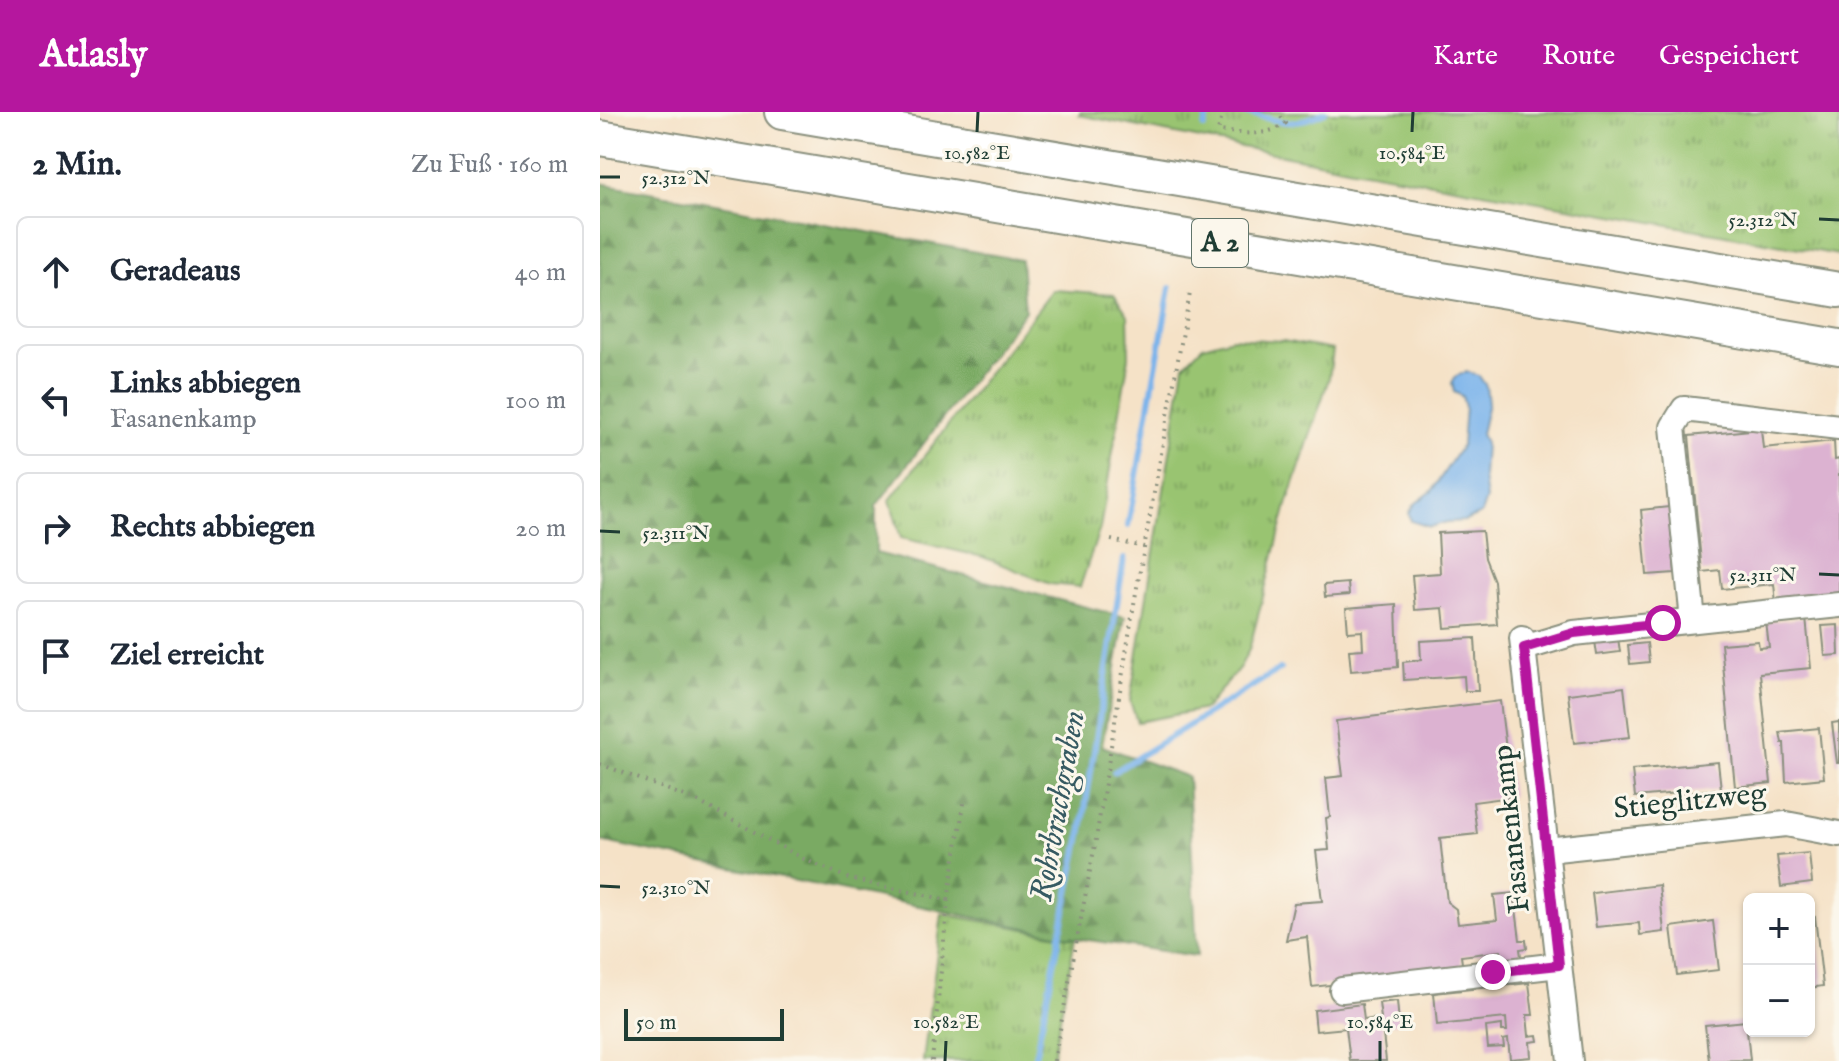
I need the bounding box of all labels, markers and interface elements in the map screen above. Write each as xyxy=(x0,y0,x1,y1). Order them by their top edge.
text: Atlasly xyxy=(40,32,148,80)
text: Karte xyxy=(1433,39,1498,74)
text: Route xyxy=(1542,39,1615,74)
text: Gespeichert xyxy=(1659,39,1799,74)
text: 10.582°E xyxy=(944,141,1010,166)
text: 10.584°E xyxy=(1379,141,1445,166)
text: 2 Min. xyxy=(32,143,122,186)
text: Zu Fuß · 160 m xyxy=(411,148,568,181)
text: 52.312°N xyxy=(642,166,710,191)
text: 52.312°N xyxy=(1729,208,1797,233)
road number: A 2 xyxy=(1192,219,1248,267)
icon: ahead xyxy=(34,250,78,294)
text: Geradeaus xyxy=(110,253,240,291)
text: 40 m xyxy=(515,256,566,289)
text: Links abbiegen xyxy=(110,365,301,403)
icon: left xyxy=(34,378,78,422)
text: 100 m xyxy=(505,384,566,417)
text: Fasanenkamp xyxy=(110,403,257,436)
icon: right xyxy=(34,506,78,550)
text: Rechts abbiegen xyxy=(110,509,315,547)
text: 20 m xyxy=(515,512,566,545)
text: 52.311°N xyxy=(643,521,709,546)
text: 52.311°N xyxy=(1730,563,1796,588)
route start xyxy=(1645,605,1681,641)
icon: arrive xyxy=(34,634,78,678)
text: Ziel erreicht xyxy=(110,637,264,675)
water label: Rohrbruchgraben xyxy=(1022,707,1096,905)
street label: Fasanenkamp xyxy=(1484,743,1540,915)
street label: Stieglitzweg xyxy=(1612,775,1769,829)
text: 52.310°N xyxy=(641,876,711,901)
map controls xyxy=(1743,893,1815,1037)
button: + xyxy=(1743,893,1815,965)
route end xyxy=(1475,954,1511,990)
button: − xyxy=(1743,965,1815,1037)
scale bar xyxy=(624,1005,784,1041)
text: 50 m xyxy=(636,1009,677,1037)
text: 10.582°E xyxy=(913,1010,979,1035)
text: 10.584°E xyxy=(1347,1010,1413,1035)

